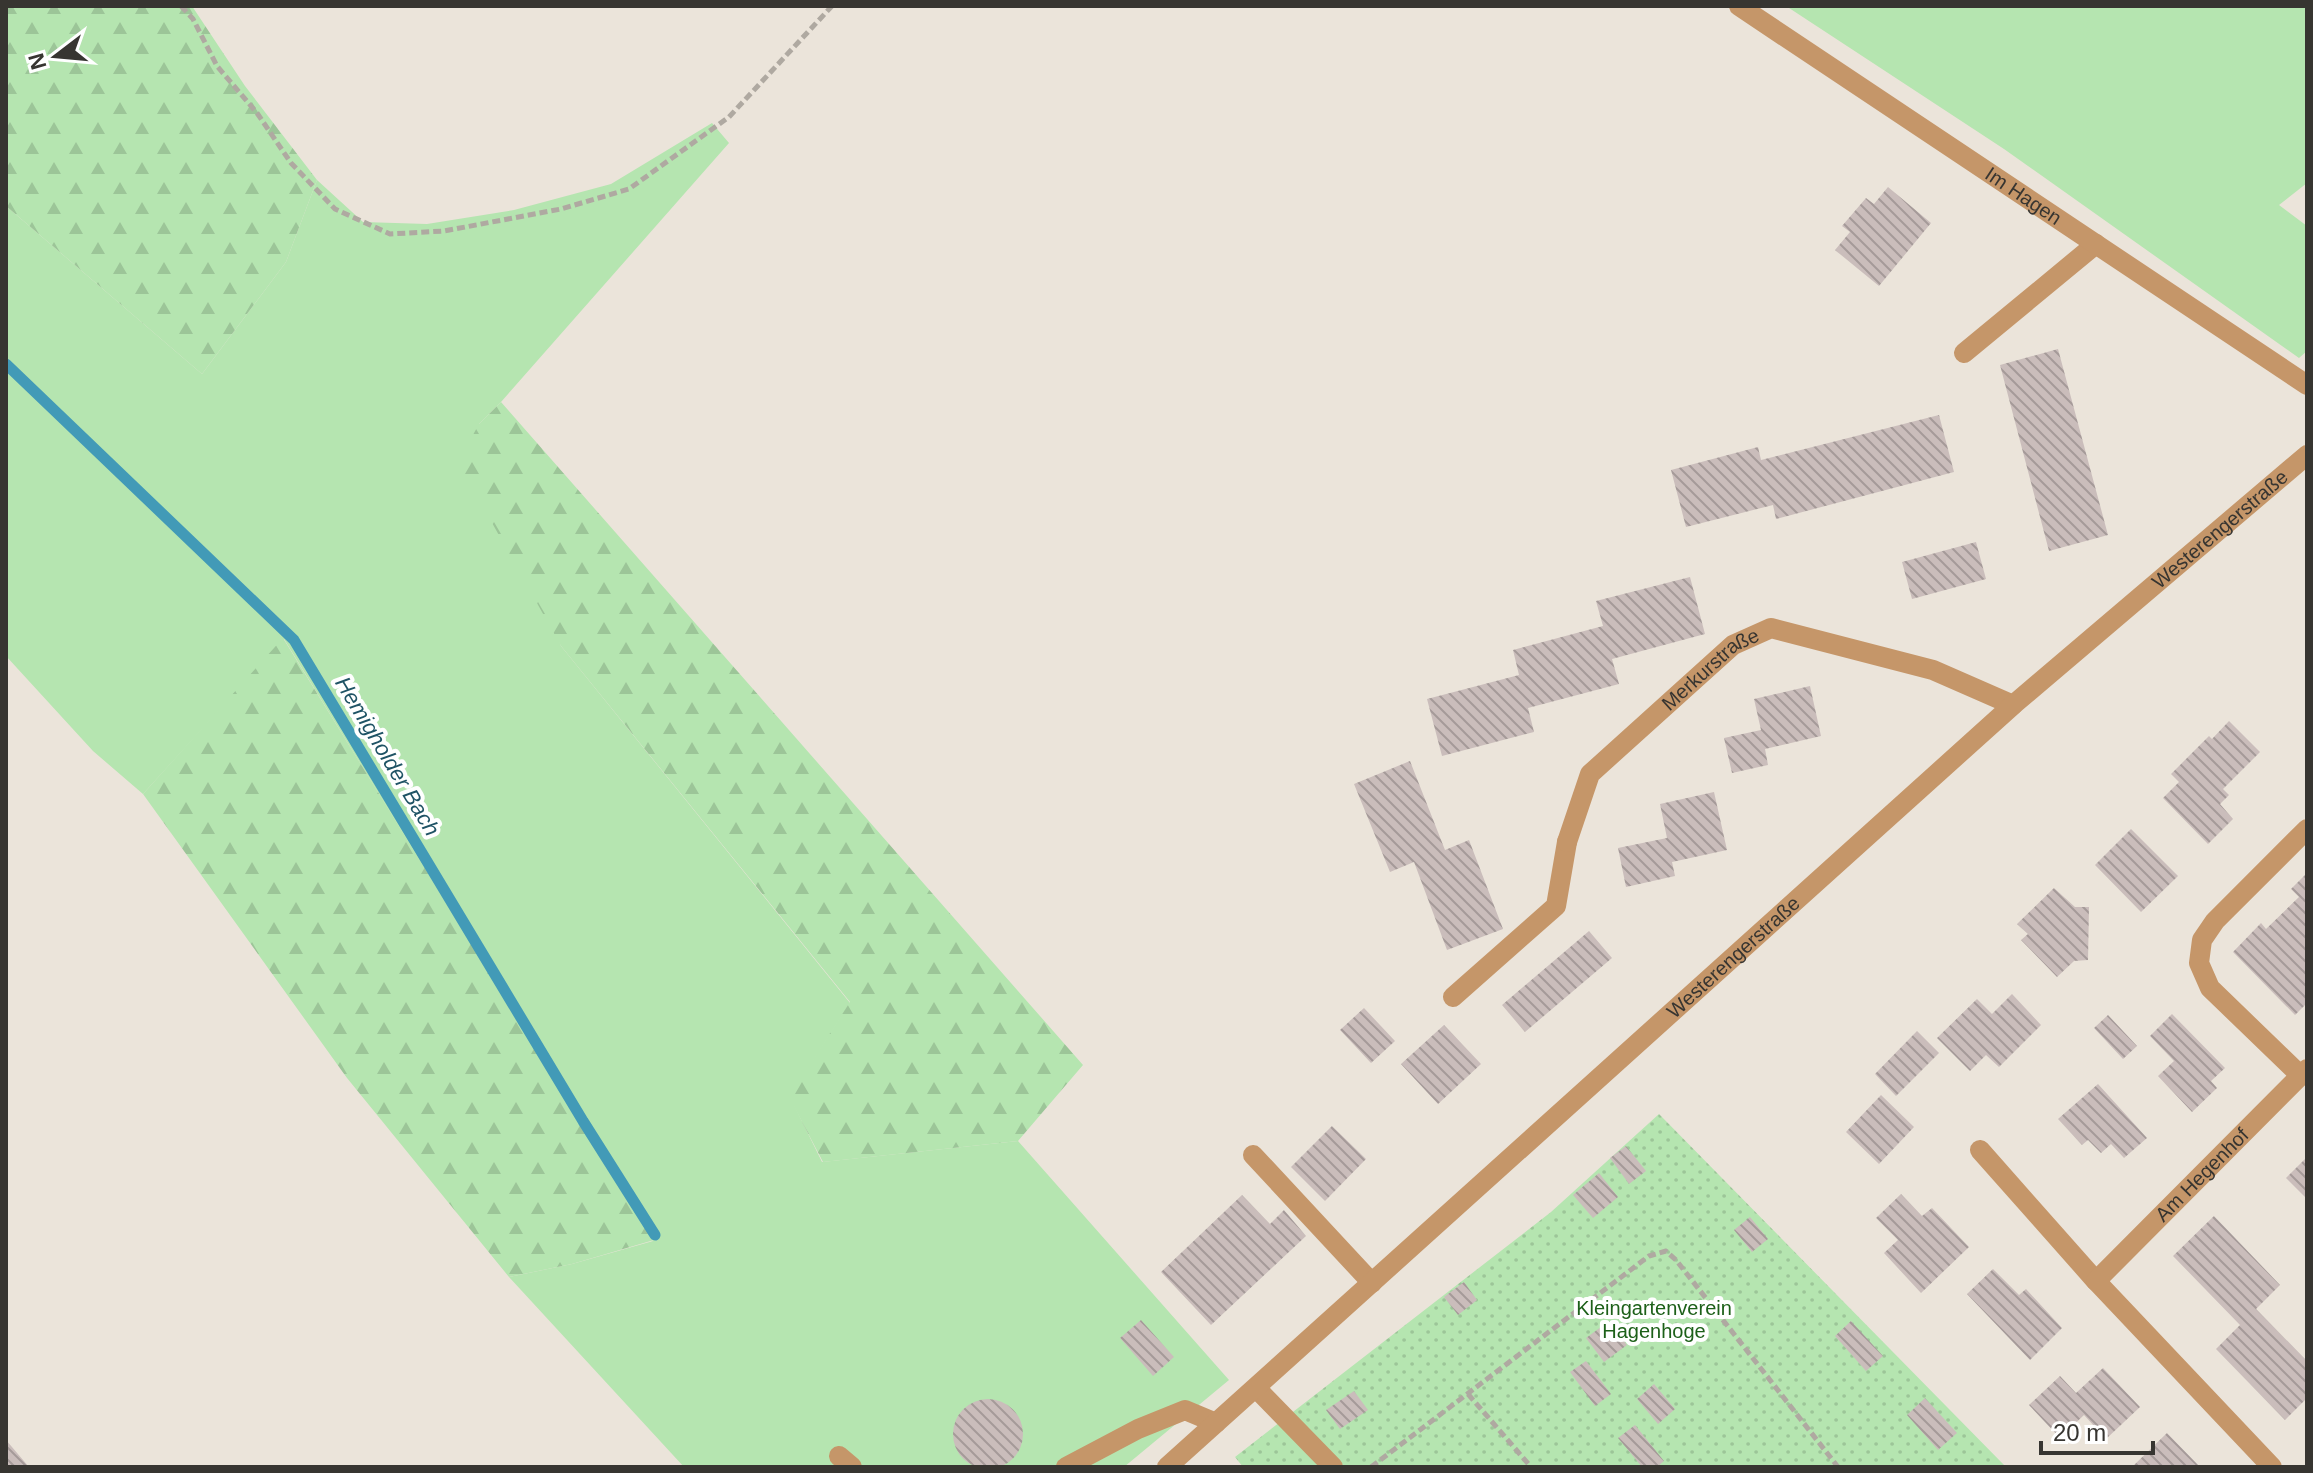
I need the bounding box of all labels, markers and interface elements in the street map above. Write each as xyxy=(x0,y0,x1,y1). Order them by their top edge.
north arrow xyxy=(16,16,96,96)
text: N xyxy=(23,50,51,72)
street label: Im Hagen xyxy=(1981,163,2066,229)
street label: Westerengerstraße xyxy=(2148,465,2292,593)
street label: Merkurstraße xyxy=(1657,624,1762,715)
water label: Hemigholder Bach xyxy=(330,672,445,840)
street label: Westerengerstraße xyxy=(1662,892,1804,1022)
street label: Am Hegenhof xyxy=(2151,1123,2253,1226)
park label: Kleingartenverein Hagenhoge xyxy=(1576,1297,1732,1342)
scale bar xyxy=(2041,1405,2153,1455)
text: 20 m xyxy=(2053,1419,2106,1446)

